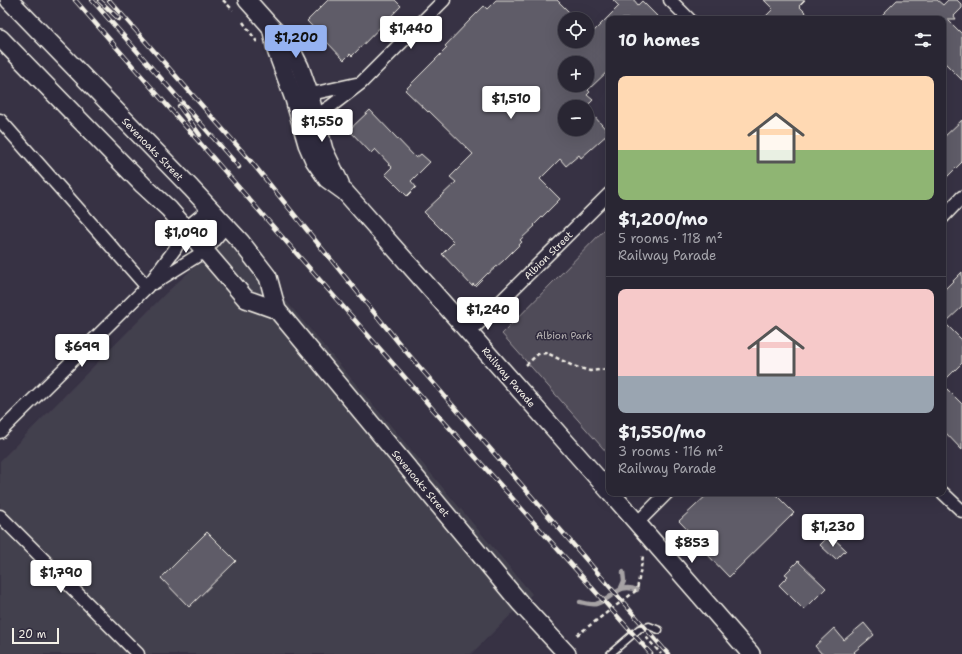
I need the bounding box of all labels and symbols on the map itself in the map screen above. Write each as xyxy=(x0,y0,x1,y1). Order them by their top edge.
pin: $1,440 xyxy=(378,16,444,50)
pin: $1,200 xyxy=(263,25,329,59)
pin: $1,510 xyxy=(478,86,544,120)
pin: $1,550 xyxy=(289,109,355,143)
street label: Sevenoaks Street xyxy=(119,115,186,184)
pin: $1,090 xyxy=(153,220,219,254)
street label: Albion Street xyxy=(521,228,575,282)
pin: $1,240 xyxy=(455,297,521,331)
park label: Albion Park xyxy=(536,329,592,342)
pin: $699 xyxy=(58,334,106,368)
street label: Railway Parade xyxy=(479,344,539,410)
street label: Sevenoaks Street xyxy=(389,447,452,519)
pin: $1,230 xyxy=(800,514,866,548)
pin: $853 xyxy=(668,530,716,564)
pin: $1,790 xyxy=(28,560,94,594)
scale bar xyxy=(12,626,59,645)

